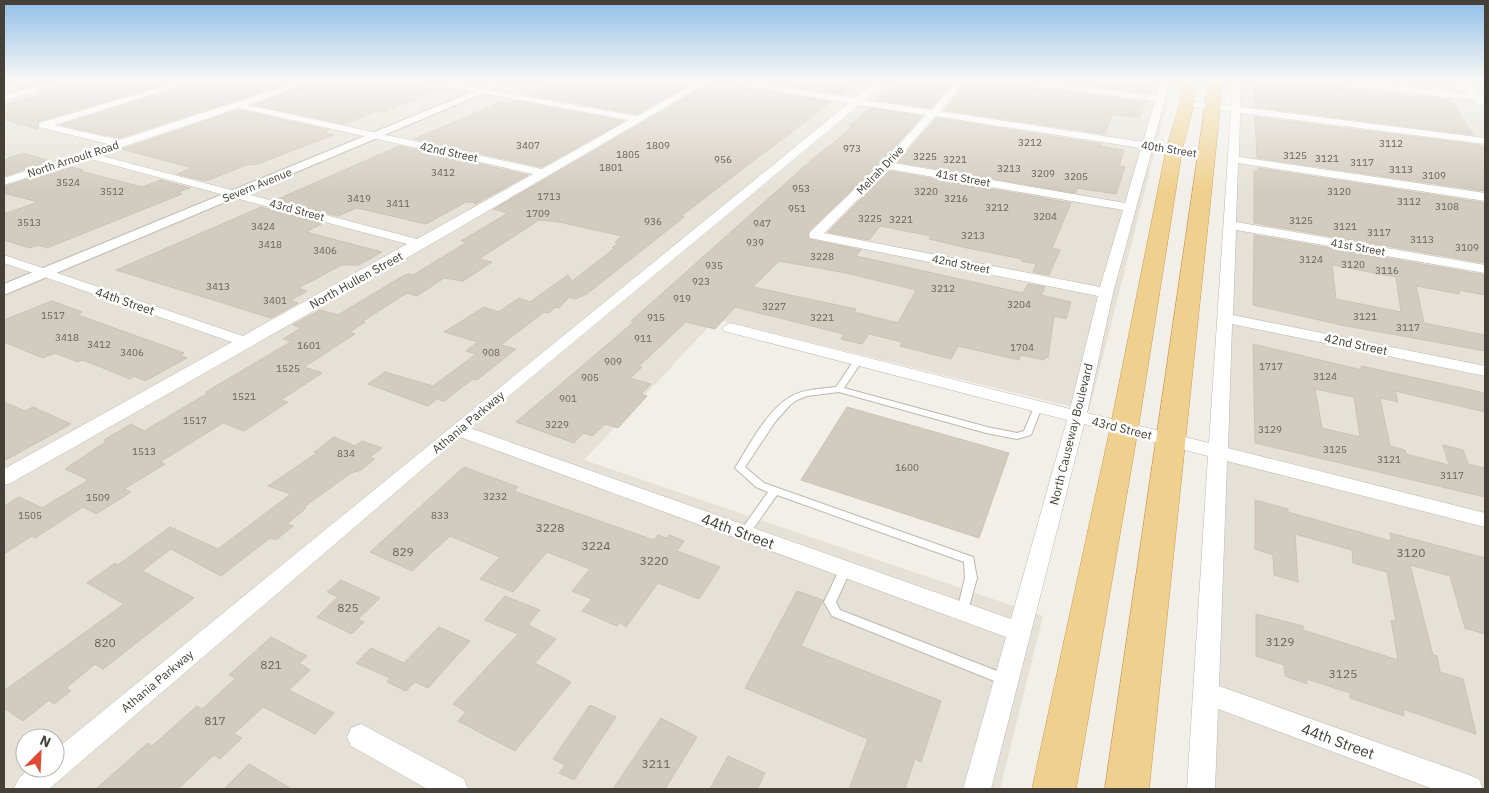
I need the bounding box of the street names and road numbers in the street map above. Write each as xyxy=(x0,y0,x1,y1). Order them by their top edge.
street label: North Arnoult Road xyxy=(26,138,120,180)
street label: 40th Street xyxy=(1140,138,1198,160)
street label: 42nd Street xyxy=(419,139,479,165)
street label: Melrah Drive xyxy=(853,143,907,197)
street label: Severn Avenue xyxy=(220,165,294,205)
street label: 41st Street xyxy=(935,166,991,190)
street label: 43rd Street xyxy=(268,196,326,224)
street label: 41st Street xyxy=(1330,235,1386,259)
street label: North Hullen Street xyxy=(307,248,405,312)
street label: 42nd Street xyxy=(931,252,991,276)
street label: 44th Street xyxy=(94,284,156,318)
street label: 42nd Street xyxy=(1323,330,1389,358)
street label: North Causeway Boulevard xyxy=(1046,362,1096,506)
street label: Athania Parkway xyxy=(429,387,507,457)
street label: 43rd Street xyxy=(1090,413,1154,443)
street label: 44th Street xyxy=(699,509,777,553)
street label: Athania Parkway xyxy=(118,646,196,716)
street label: 44th Street xyxy=(1299,719,1377,763)

